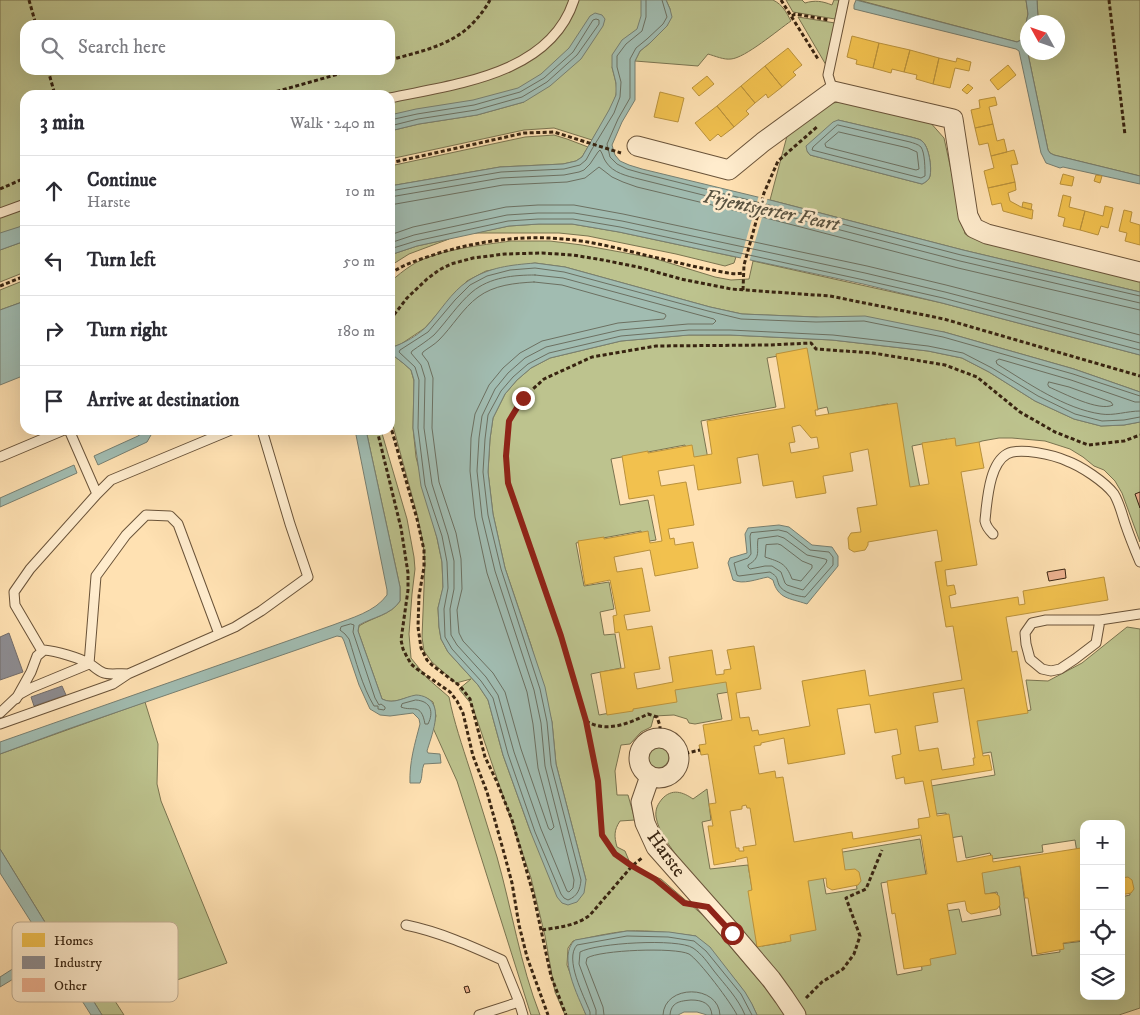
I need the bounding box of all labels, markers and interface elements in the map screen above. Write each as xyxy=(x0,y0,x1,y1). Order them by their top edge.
north arrow xyxy=(1020,15,1065,60)
search box xyxy=(20,20,395,75)
icon: search xyxy=(38,34,66,62)
text: Search here xyxy=(78,36,166,59)
text: 3 min xyxy=(40,110,85,136)
text: Walk · 240 m xyxy=(290,113,375,133)
text: Continue xyxy=(87,169,157,192)
icon: ahead xyxy=(40,177,68,205)
text: 10 m xyxy=(345,181,375,201)
water label: Frjentsjerter Feart xyxy=(701,184,843,238)
text: Harste xyxy=(87,192,130,212)
icon: left xyxy=(40,247,68,275)
text: Turn left xyxy=(87,249,156,272)
text: 50 m xyxy=(343,251,375,271)
icon: right xyxy=(40,317,68,345)
text: Turn right xyxy=(87,319,167,342)
text: 180 m xyxy=(337,321,375,341)
icon: arrive xyxy=(40,387,68,415)
route end xyxy=(512,387,535,410)
text: Arrive at destination xyxy=(87,389,239,412)
map controls xyxy=(1080,820,1125,1000)
button: + xyxy=(1080,820,1125,865)
street label: Harste xyxy=(642,826,690,882)
button: − xyxy=(1080,865,1125,910)
button: locate xyxy=(1080,910,1125,955)
legend xyxy=(12,922,178,1002)
route start xyxy=(721,922,744,945)
text: Homes xyxy=(54,932,94,950)
text: Industry xyxy=(54,954,102,972)
button: layers xyxy=(1080,955,1125,1000)
text: Other xyxy=(54,977,87,995)

